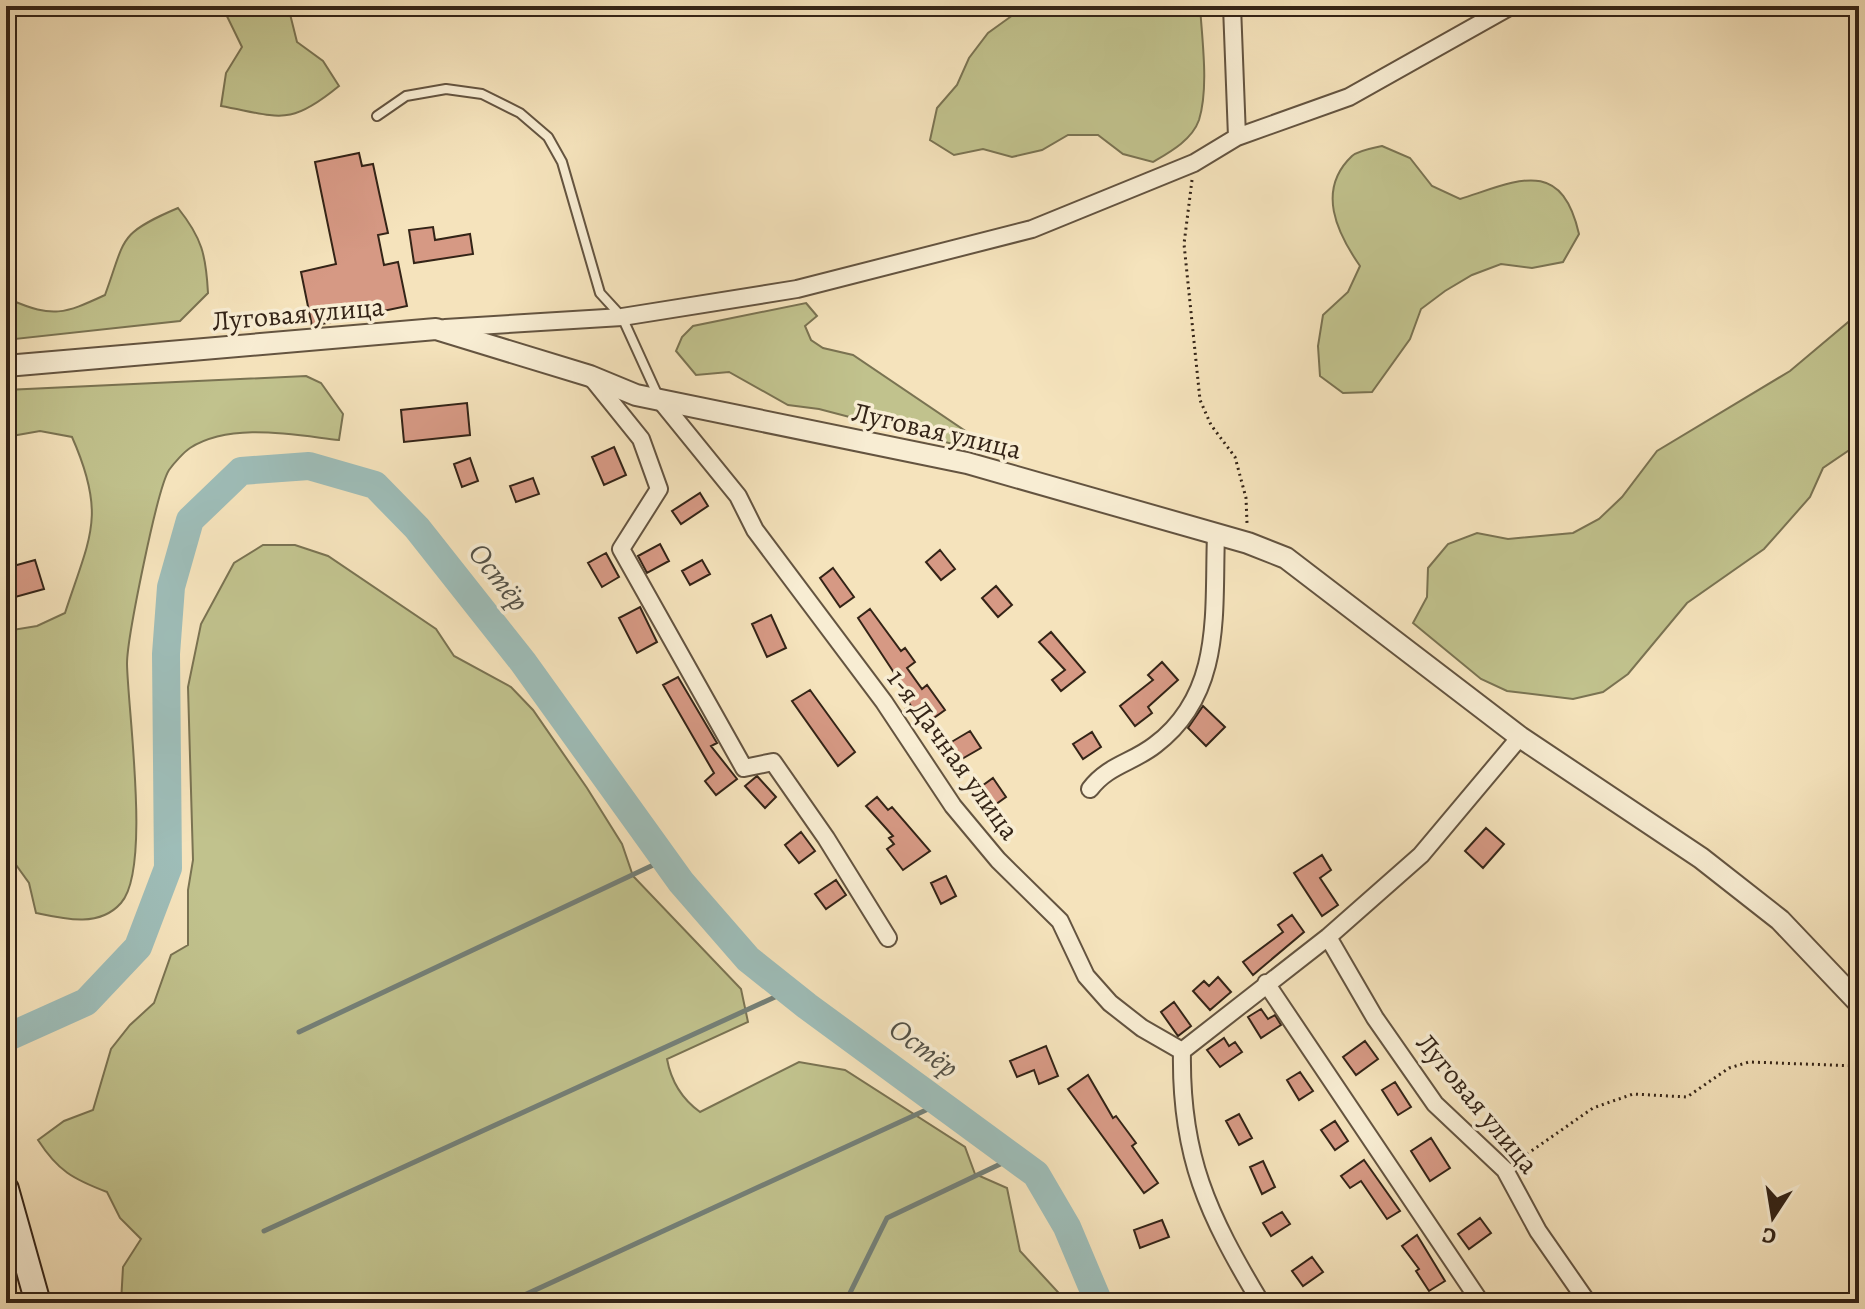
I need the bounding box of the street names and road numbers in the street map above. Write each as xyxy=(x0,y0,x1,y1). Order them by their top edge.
street label: Луговая улица xyxy=(210,288,386,340)
street label: Луговая улица xyxy=(848,393,1025,469)
street label: 1-я Дачная улица xyxy=(878,661,1028,848)
street label: Луговая улица xyxy=(1407,1025,1547,1182)

